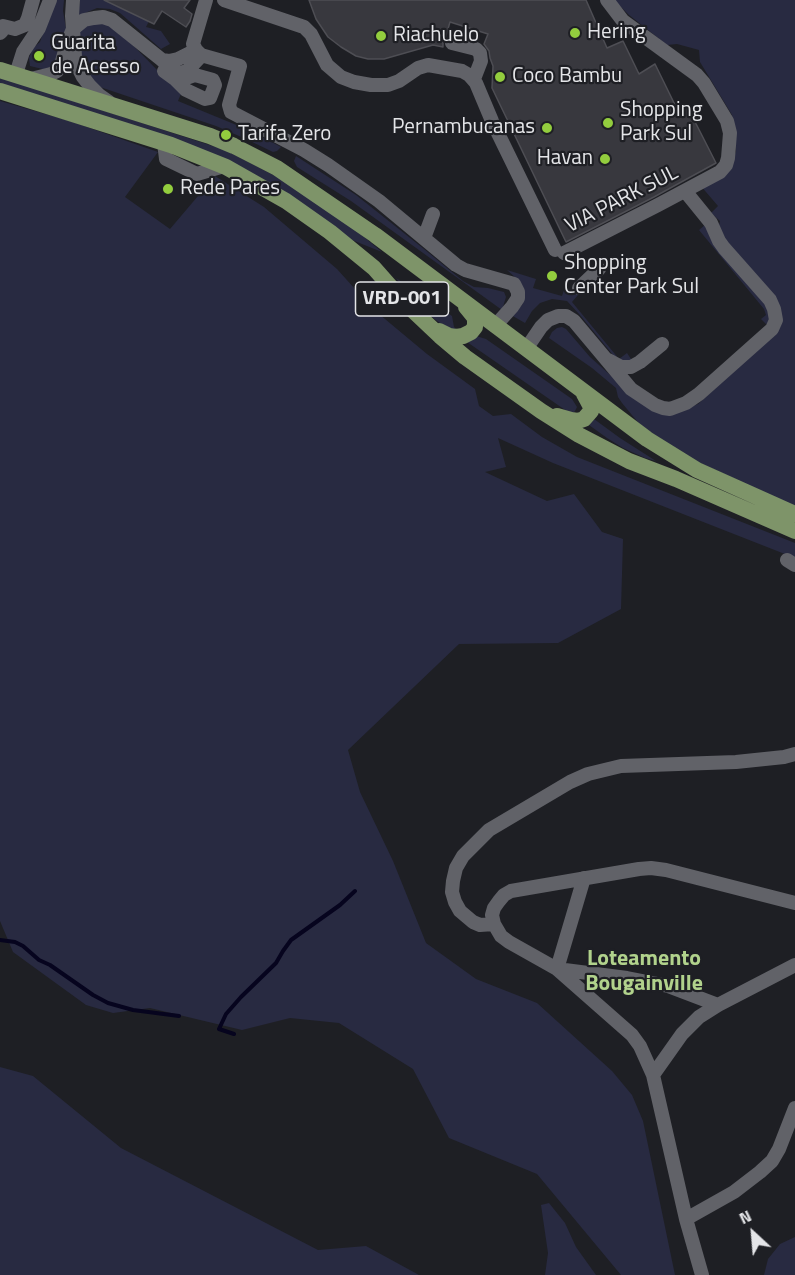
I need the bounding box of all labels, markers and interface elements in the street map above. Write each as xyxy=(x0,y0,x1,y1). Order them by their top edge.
place label: Hering xyxy=(587,20,646,46)
place label: Riachuelo xyxy=(393,23,479,49)
marker: Hering xyxy=(568,26,582,40)
marker: Riachuelo xyxy=(374,29,388,43)
place label: Guarita de Acesso xyxy=(51,31,140,81)
marker: Guarita de Acesso xyxy=(32,49,46,63)
place label: Coco Bambu xyxy=(512,64,622,90)
marker: Coco Bambu xyxy=(493,70,507,84)
place label: Shopping Park Sul xyxy=(620,98,703,148)
place label: Pernambucanas xyxy=(392,115,535,141)
marker: Shopping Park Sul xyxy=(601,116,615,130)
marker: Pernambucanas xyxy=(540,121,554,135)
place label: Tarifa Zero xyxy=(238,122,331,148)
marker: Tarifa Zero xyxy=(219,128,233,142)
place label: Havan xyxy=(537,146,593,172)
marker: Havan xyxy=(598,152,612,166)
street label: VIA PARK SUL xyxy=(561,161,683,239)
place label: Rede Pares xyxy=(180,176,280,202)
marker: Rede Pares xyxy=(161,182,175,196)
place label: Shopping Center Park Sul xyxy=(564,251,699,301)
marker: Shopping Center Park Sul xyxy=(545,269,559,283)
road number: VRD-001 xyxy=(356,282,448,316)
district label: Loteamento Bougainville xyxy=(585,947,703,998)
north arrow xyxy=(723,1203,783,1263)
text: N xyxy=(735,1204,755,1230)

